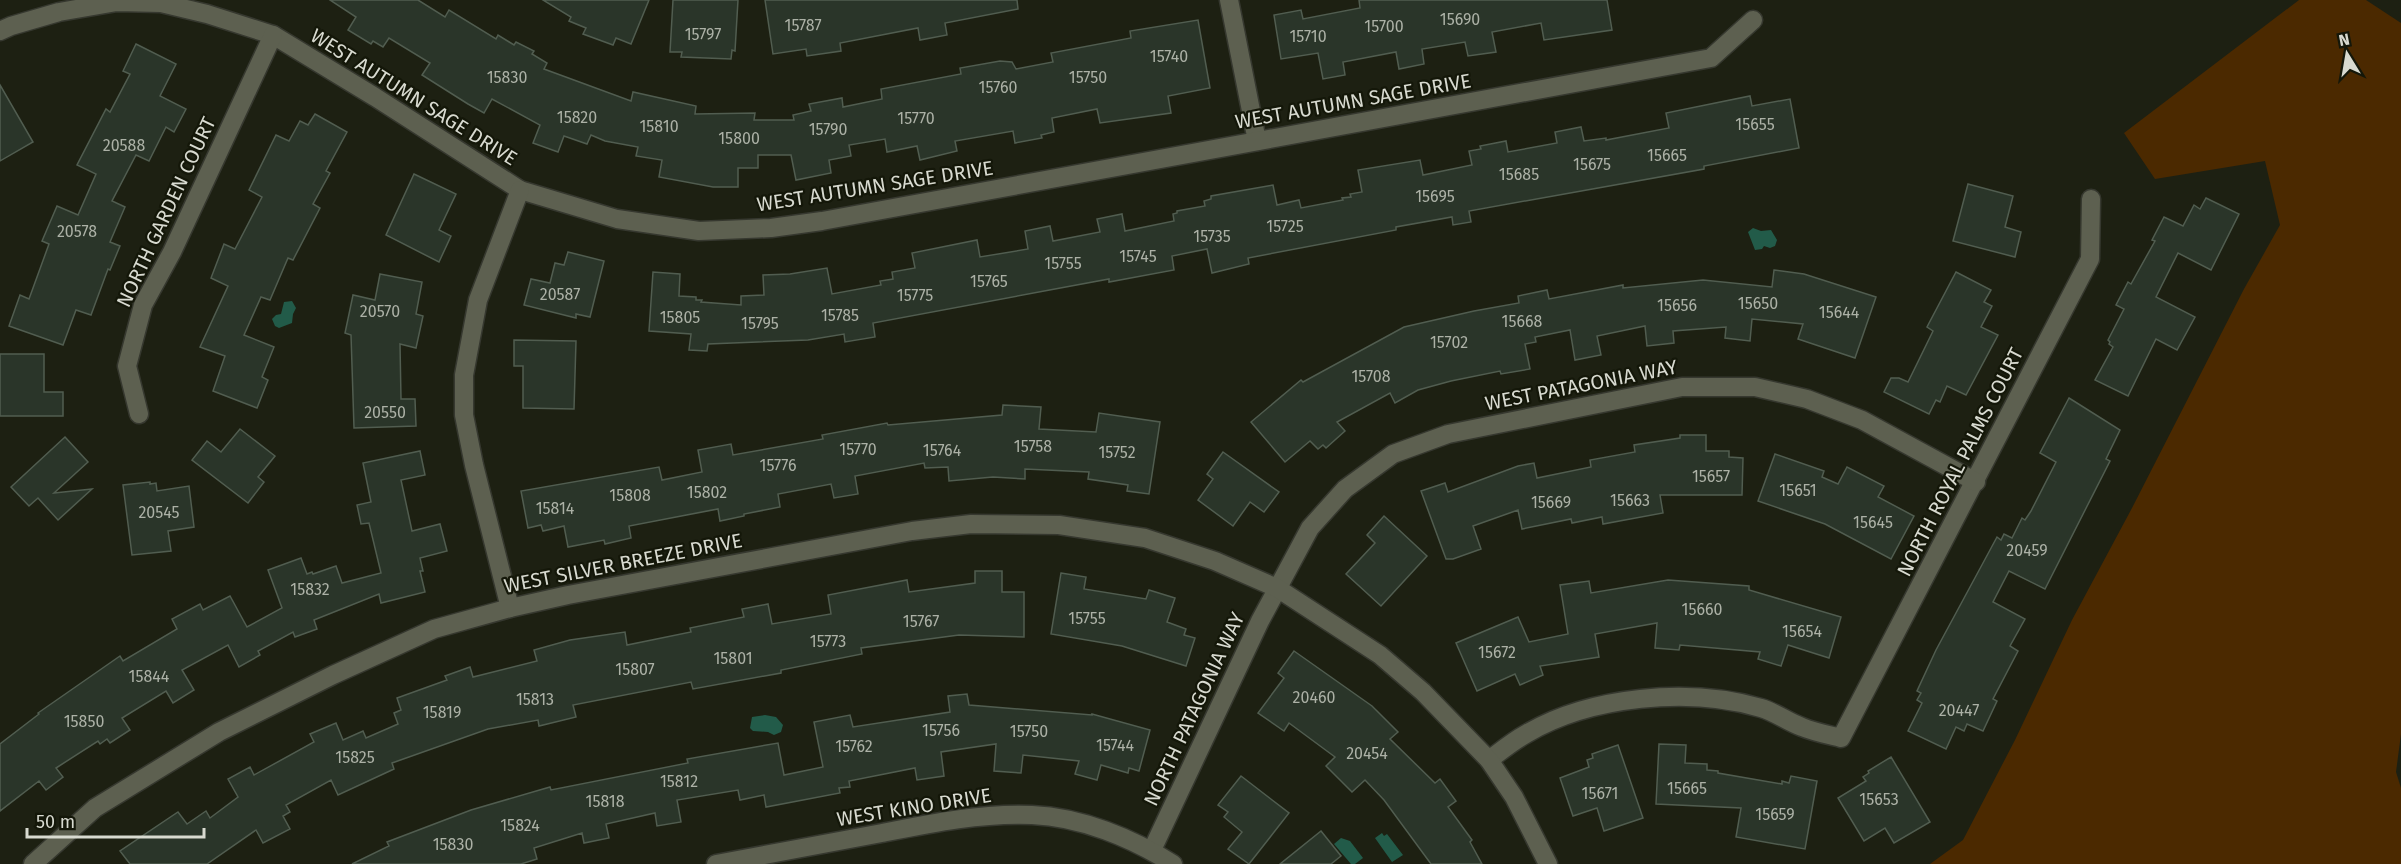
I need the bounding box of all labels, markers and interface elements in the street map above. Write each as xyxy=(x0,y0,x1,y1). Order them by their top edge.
house number: 15690 xyxy=(1440,10,1480,29)
house number: 15787 xyxy=(784,16,822,35)
house number: 15700 xyxy=(1364,17,1404,36)
street label: WEST AUTUMN SAGE DRIVE xyxy=(306,23,522,171)
north arrow xyxy=(2317,24,2377,84)
house number: 15797 xyxy=(685,25,721,44)
house number: 15710 xyxy=(1289,27,1327,46)
text: N xyxy=(2337,29,2351,50)
house number: 15740 xyxy=(1150,47,1188,66)
house number: 15830 xyxy=(487,68,527,87)
house number: 15750 xyxy=(1069,68,1107,87)
street label: WEST AUTUMN SAGE DRIVE xyxy=(1233,68,1473,134)
house number: 15760 xyxy=(979,78,1017,97)
house number: 15820 xyxy=(557,108,597,127)
house number: 15770 xyxy=(897,109,935,128)
street label: NORTH GARDEN COURT xyxy=(111,112,221,311)
house number: 15655 xyxy=(1735,115,1775,134)
house number: 15810 xyxy=(639,117,679,136)
house number: 15790 xyxy=(809,120,847,139)
house number: 15800 xyxy=(718,129,760,148)
house number: 20588 xyxy=(103,136,145,155)
house number: 15665 xyxy=(1647,146,1687,165)
street label: WEST AUTUMN SAGE DRIVE xyxy=(755,155,995,217)
house number: 15675 xyxy=(1573,155,1611,174)
house number: 15685 xyxy=(1499,165,1539,184)
house number: 15695 xyxy=(1415,187,1455,206)
house number: 15725 xyxy=(1266,217,1304,236)
house number: 20578 xyxy=(57,222,97,241)
house number: 15735 xyxy=(1193,227,1231,246)
house number: 15745 xyxy=(1119,247,1157,266)
house number: 15755 xyxy=(1044,254,1082,273)
house number: 15765 xyxy=(970,272,1008,291)
house number: 20587 xyxy=(540,285,580,304)
house number: 15775 xyxy=(897,286,933,305)
house number: 15650 xyxy=(1738,294,1778,313)
house number: 15656 xyxy=(1657,296,1697,315)
house number: 20570 xyxy=(360,302,400,321)
house number: 15644 xyxy=(1819,303,1860,322)
house number: 15785 xyxy=(821,306,859,325)
house number: 15805 xyxy=(660,308,700,327)
house number: 15668 xyxy=(1502,312,1543,331)
house number: 15795 xyxy=(741,314,779,333)
house number: 15702 xyxy=(1430,333,1468,352)
street label: NORTH ROYAL PALMS COURT xyxy=(1892,343,2028,580)
street label: WEST PATAGONIA WAY xyxy=(1483,355,1679,415)
house number: 15708 xyxy=(1351,367,1391,386)
house number: 20550 xyxy=(364,403,406,422)
house number: 15758 xyxy=(1014,437,1052,456)
house number: 15770 xyxy=(839,440,877,459)
house number: 15764 xyxy=(923,441,962,460)
house number: 15752 xyxy=(1098,443,1136,462)
house number: 15776 xyxy=(760,456,796,475)
house number: 15657 xyxy=(1692,467,1730,486)
house number: 15651 xyxy=(1779,481,1817,500)
house number: 15802 xyxy=(687,483,727,502)
house number: 15808 xyxy=(609,486,651,505)
house number: 15663 xyxy=(1610,491,1650,510)
house number: 15669 xyxy=(1531,493,1571,512)
house number: 15814 xyxy=(536,499,575,518)
house number: 20545 xyxy=(138,503,180,522)
house number: 15645 xyxy=(1853,513,1893,532)
street label: WEST SILVER BREEZE DRIVE xyxy=(502,528,744,598)
house number: 20459 xyxy=(2006,541,2048,560)
house number: 15832 xyxy=(290,580,330,599)
house number: 15660 xyxy=(1682,600,1723,619)
street label: NORTH PATAGONIA WAY xyxy=(1139,608,1249,810)
house number: 15755 xyxy=(1068,609,1106,628)
house number: 15767 xyxy=(903,612,939,631)
house number: 15654 xyxy=(1782,622,1822,641)
house number: 15773 xyxy=(810,632,846,651)
house number: 15672 xyxy=(1478,643,1516,662)
house number: 15801 xyxy=(713,649,753,668)
house number: 15807 xyxy=(615,660,655,679)
house number: 15844 xyxy=(129,667,170,686)
house number: 20460 xyxy=(1293,688,1335,707)
house number: 15813 xyxy=(516,690,554,709)
house number: 20447 xyxy=(1939,701,1979,720)
house number: 15819 xyxy=(423,703,461,722)
house number: 15850 xyxy=(64,712,104,731)
house number: 15756 xyxy=(922,721,960,740)
house number: 15750 xyxy=(1010,722,1048,741)
house number: 15744 xyxy=(1096,736,1135,755)
house number: 15762 xyxy=(835,737,873,756)
house number: 20454 xyxy=(1346,744,1388,763)
house number: 15825 xyxy=(335,748,375,767)
house number: 15812 xyxy=(660,772,698,791)
house number: 15665 xyxy=(1667,779,1707,798)
street label: WEST KINO DRIVE xyxy=(835,783,993,831)
house number: 15671 xyxy=(1582,784,1618,803)
house number: 15653 xyxy=(1859,790,1899,809)
house number: 15818 xyxy=(585,792,625,811)
scale bar xyxy=(27,801,204,839)
house number: 15659 xyxy=(1755,805,1795,824)
text: 50 m xyxy=(36,811,75,833)
house number: 15824 xyxy=(500,816,540,835)
house number: 15830 xyxy=(433,835,473,854)

